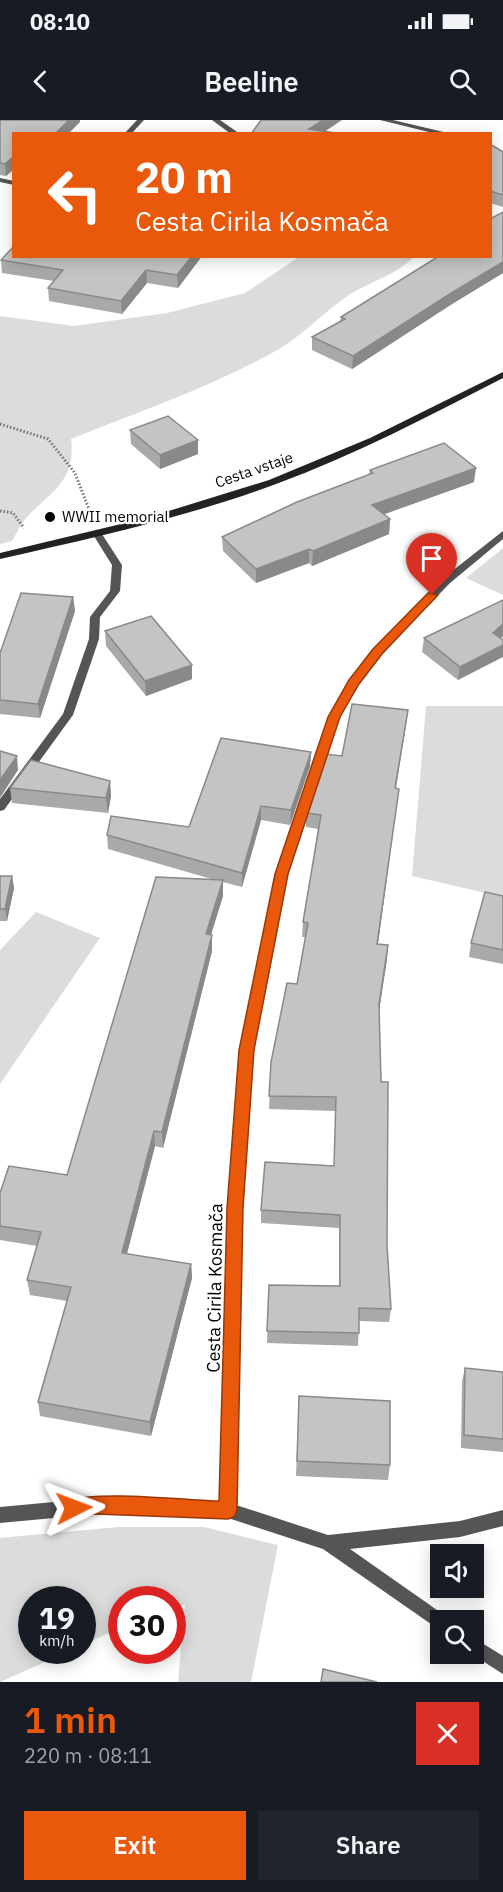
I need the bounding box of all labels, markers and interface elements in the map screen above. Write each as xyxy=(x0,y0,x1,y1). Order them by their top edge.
text: 08:10 xyxy=(30,7,90,36)
text: Beeline xyxy=(204,64,299,99)
icon: back xyxy=(24,65,57,98)
icon: search xyxy=(446,65,479,98)
text: 20 m xyxy=(135,150,233,205)
icon: left xyxy=(36,156,114,234)
text: Cesta Cirila Kosmača xyxy=(135,203,389,238)
street label: Cesta vstaje xyxy=(212,447,295,492)
place label: WWII memorial xyxy=(62,507,169,526)
marker: WWII memorial xyxy=(43,510,57,524)
pin xyxy=(406,533,457,595)
icon: arrive xyxy=(415,542,448,575)
street label: Cesta Cirila Kosmača xyxy=(202,1203,227,1373)
position arrow xyxy=(42,1476,106,1540)
map controls xyxy=(430,1544,484,1664)
button: sound xyxy=(430,1544,484,1598)
speed limit sign: 30 xyxy=(108,1586,186,1664)
text: 19 xyxy=(39,1598,75,1637)
button: search xyxy=(430,1610,484,1664)
text: km/h xyxy=(39,1631,75,1650)
text: 1 min xyxy=(24,1696,117,1743)
button: close xyxy=(416,1702,479,1765)
text: 220 m · 08:11 xyxy=(24,1742,152,1769)
button: Exit xyxy=(24,1811,246,1880)
button: Share xyxy=(258,1811,479,1880)

